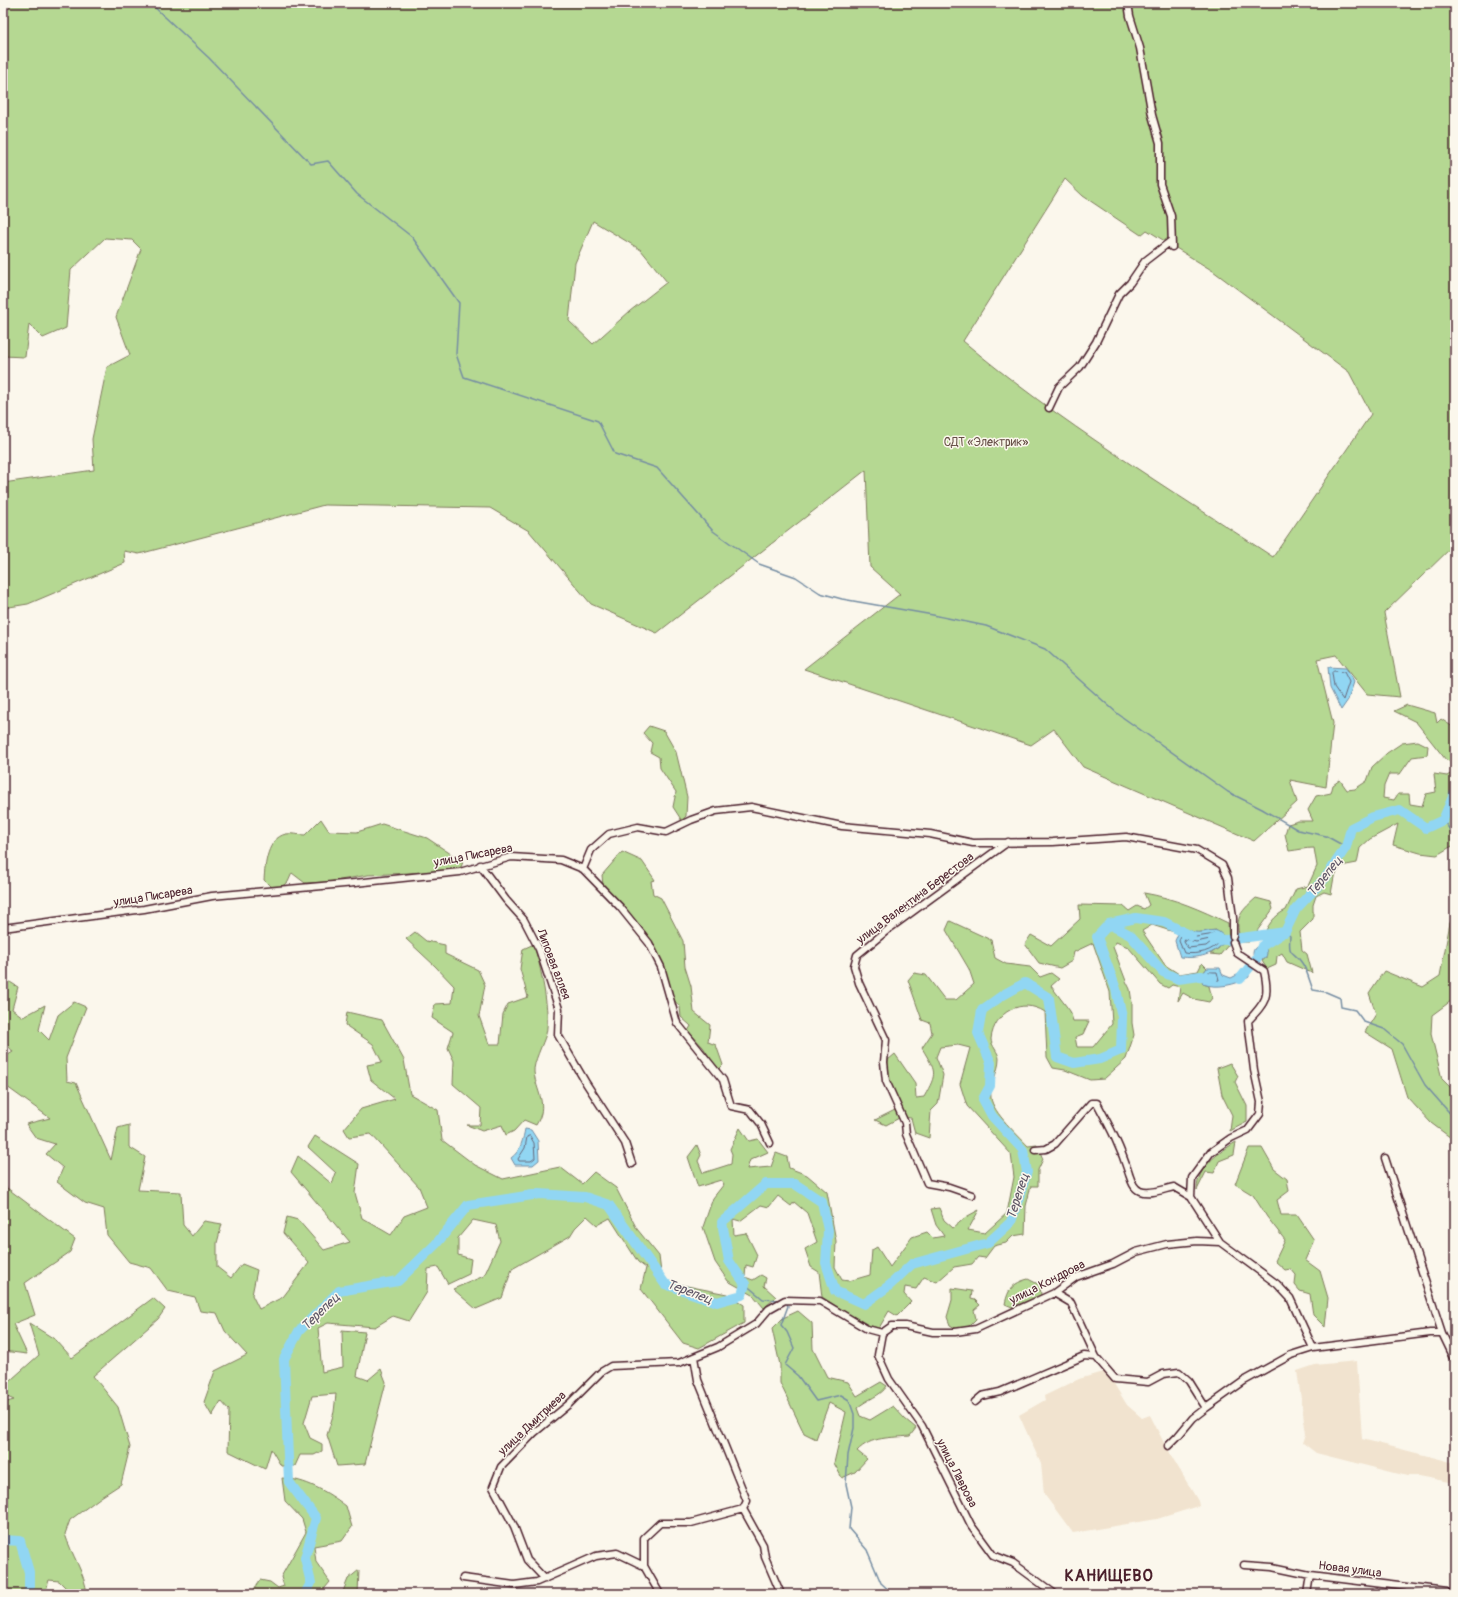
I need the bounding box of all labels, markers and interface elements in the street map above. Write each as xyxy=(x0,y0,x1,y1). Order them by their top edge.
park label: СДТ «Электрик» xyxy=(944,435,1028,450)
street label: улица Писарева xyxy=(432,840,514,871)
street label: улица Валентина Берестова xyxy=(853,849,977,948)
water label: Терепец xyxy=(1304,853,1346,900)
street label: улица Писарева xyxy=(112,883,194,910)
street label: Липовая аллея xyxy=(533,926,574,1002)
water label: Терепец xyxy=(1003,1171,1033,1221)
street label: улица Кондрова xyxy=(1006,1257,1088,1308)
water label: Терепец xyxy=(665,1276,715,1308)
water label: Терепец xyxy=(298,1290,343,1334)
street label: улица Дмитриева xyxy=(495,1388,570,1459)
street label: улица Лаврова xyxy=(932,1436,980,1510)
street label: Новая улица xyxy=(1317,1558,1383,1581)
district label: КАНИЩЕВО xyxy=(1064,1566,1154,1586)

